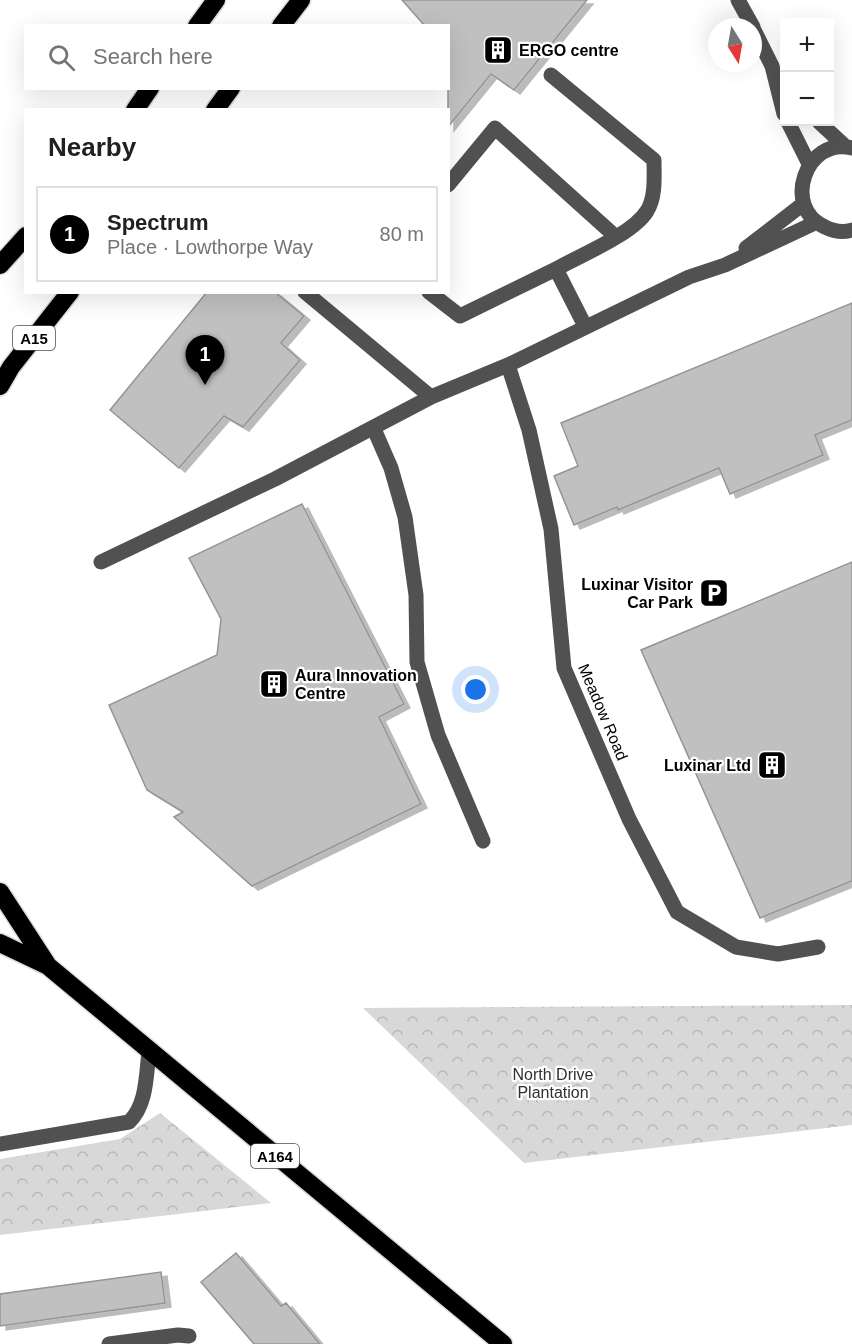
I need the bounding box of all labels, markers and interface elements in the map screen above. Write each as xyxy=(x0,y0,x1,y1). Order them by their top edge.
north arrow xyxy=(708,18,762,72)
map controls xyxy=(780,18,834,126)
button: + xyxy=(780,18,834,72)
search box xyxy=(24,24,450,90)
building icon: ERGO centre xyxy=(482,34,514,66)
icon: search xyxy=(45,41,78,74)
place label: ERGO centre xyxy=(519,42,619,59)
text: Search here xyxy=(93,44,213,69)
button: − xyxy=(780,72,834,126)
text: Nearby xyxy=(48,132,136,162)
text: Spectrum xyxy=(107,210,208,235)
text: 1 xyxy=(64,223,75,245)
text: 80 m xyxy=(380,223,424,245)
text: Place · Lowthorpe Way xyxy=(107,236,313,258)
road number: A15 xyxy=(13,326,55,350)
pin: 1 xyxy=(186,336,224,385)
place label: Luxinar Visitor Car Park xyxy=(581,576,693,611)
parking icon: Luxinar Visitor Car Park xyxy=(698,577,730,609)
street label: Meadow Road xyxy=(575,661,631,763)
place label: Aura Innovation Centre xyxy=(295,667,417,702)
building icon: Aura Innovation Centre xyxy=(258,668,290,700)
your location xyxy=(461,675,490,704)
building icon: Luxinar Ltd xyxy=(756,749,788,781)
place label: Luxinar Ltd xyxy=(664,757,751,774)
park label: North Drive Plantation xyxy=(513,1066,594,1101)
road number: A164 xyxy=(251,1144,299,1168)

